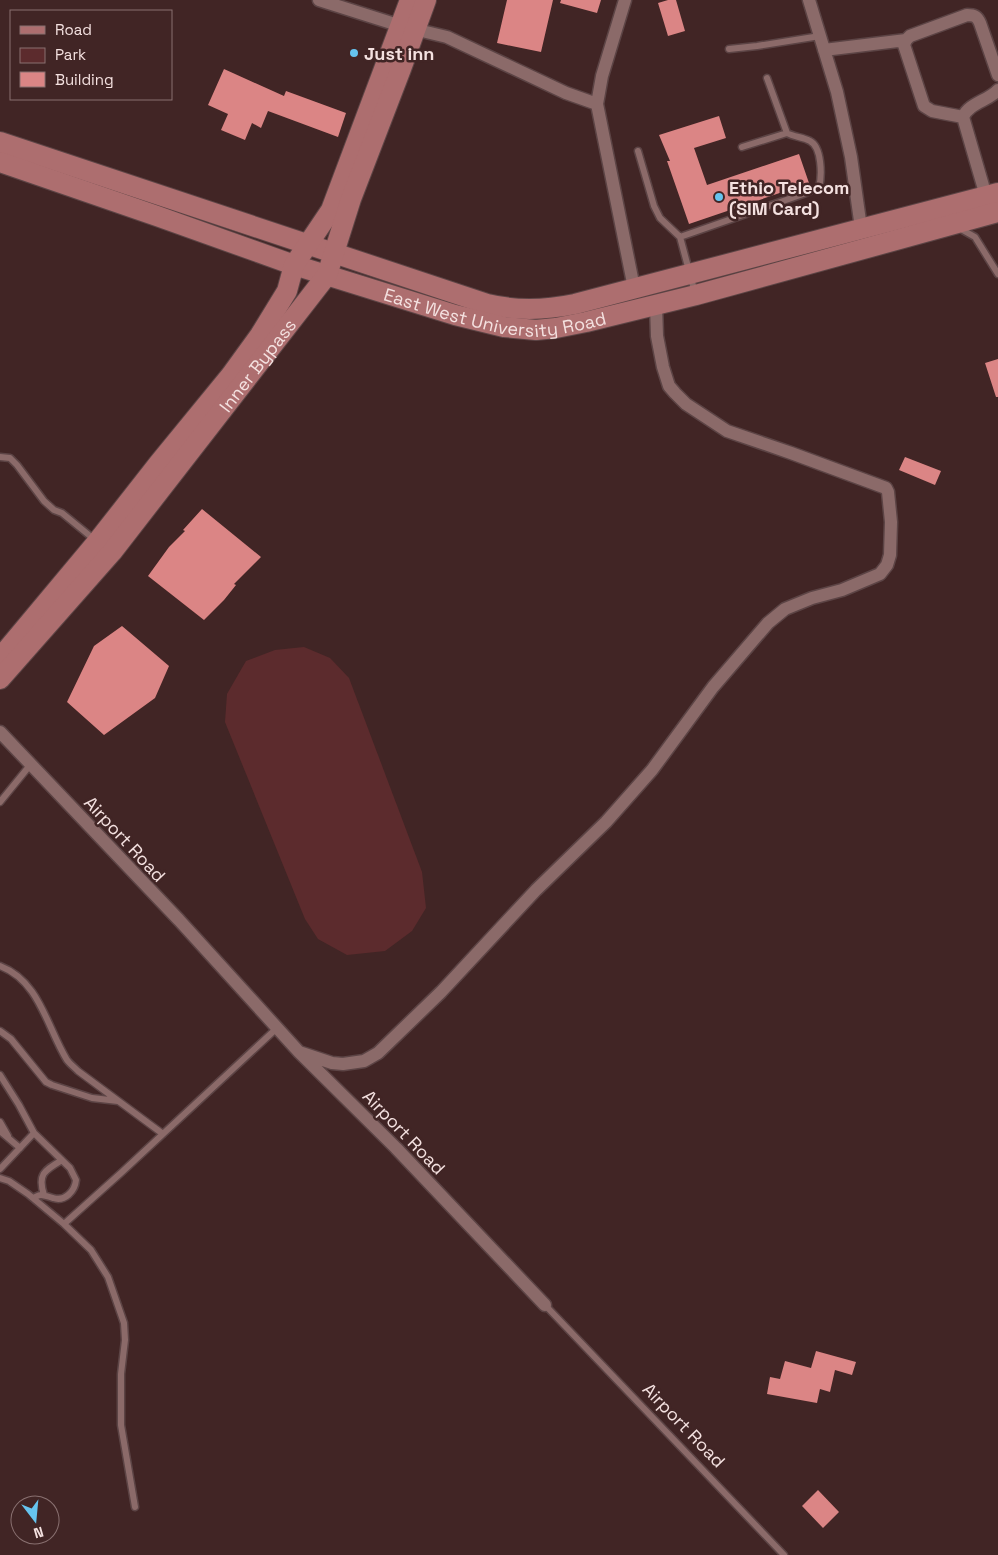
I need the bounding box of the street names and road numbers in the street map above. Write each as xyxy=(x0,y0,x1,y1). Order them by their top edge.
street label: East West University Road xyxy=(381,282,608,342)
street label: Inner Bypass xyxy=(214,314,301,416)
street label: Airport Road xyxy=(79,791,171,887)
street label: Airport Road xyxy=(358,1085,450,1179)
street label: Airport Road xyxy=(638,1378,730,1472)

